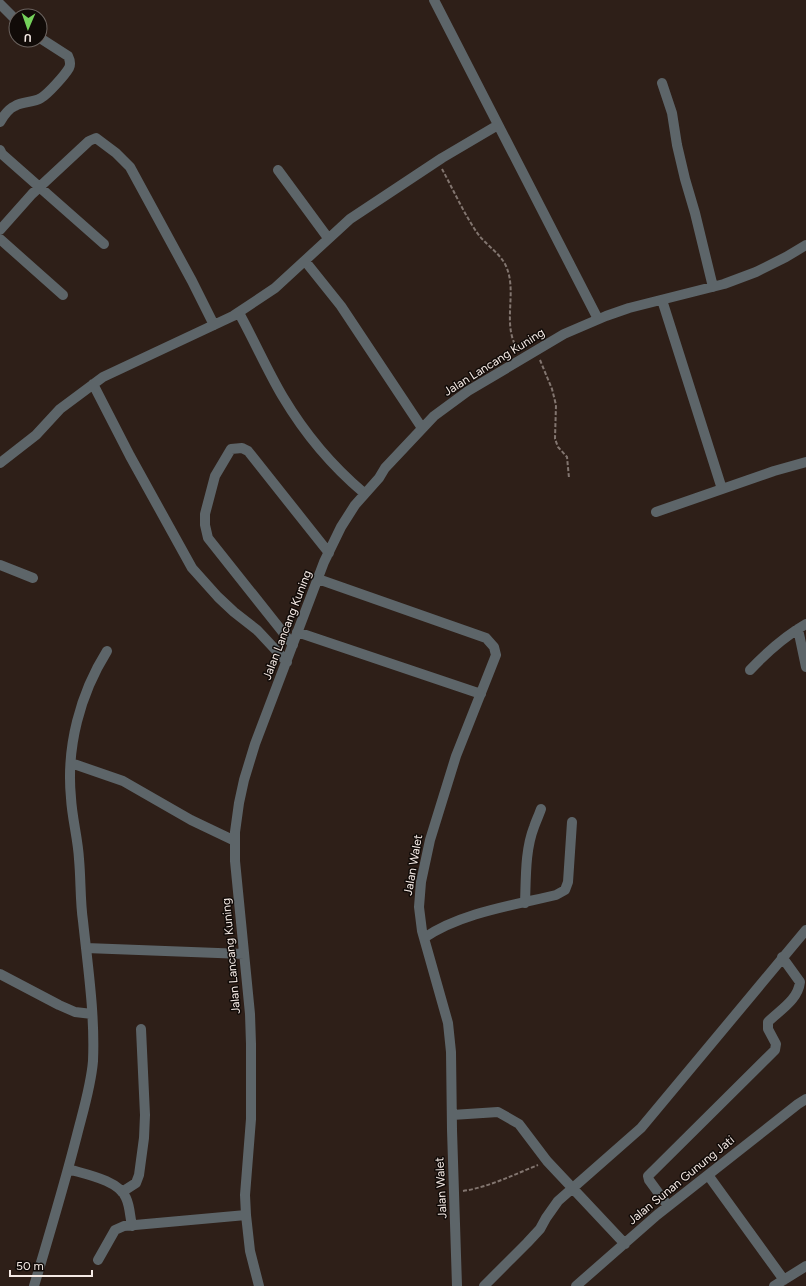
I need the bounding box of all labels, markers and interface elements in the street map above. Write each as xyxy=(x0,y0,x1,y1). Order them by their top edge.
north arrow xyxy=(8,8,48,48)
text: U xyxy=(23,31,32,44)
street label: Jalan Lancang Kuning xyxy=(441,325,547,399)
street label: Jalan Lancang Kuning xyxy=(260,568,314,682)
street label: Jalan Walet xyxy=(401,833,425,897)
street label: Jalan Lancang Kuning xyxy=(219,897,243,1015)
street label: Jalan Sunan Gunung Jati xyxy=(625,1133,737,1227)
street label: Jalan Walet xyxy=(432,1156,450,1219)
scale bar xyxy=(10,1252,92,1278)
text: 50 m xyxy=(16,1259,44,1273)

